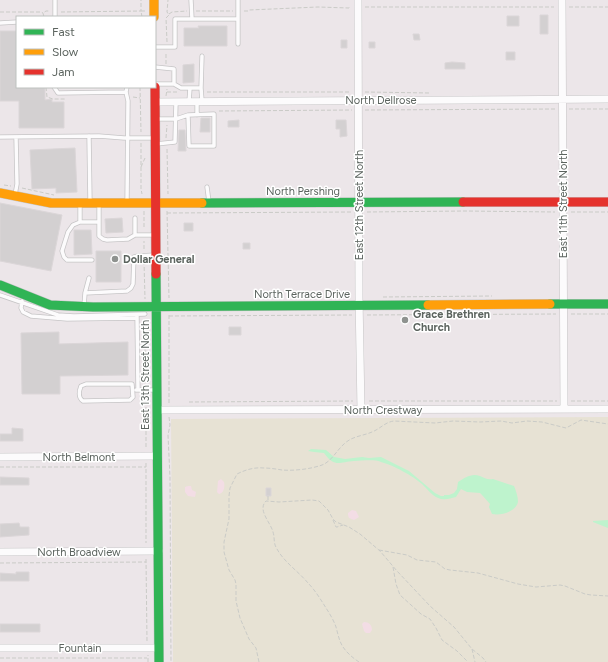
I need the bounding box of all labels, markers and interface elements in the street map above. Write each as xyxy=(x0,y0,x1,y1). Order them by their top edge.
legend xyxy=(16,16,156,88)
text: Fast xyxy=(52,25,75,39)
text: Slow xyxy=(52,45,79,59)
text: Jam xyxy=(52,65,75,79)
street label: North Dellrose xyxy=(345,94,417,107)
street label: East 12th Street North xyxy=(353,150,366,260)
street label: East 11th Street North xyxy=(557,150,570,258)
street label: North Pershing xyxy=(266,185,340,198)
place label: Dollar General xyxy=(123,253,195,266)
marker: Dollar General xyxy=(110,254,120,264)
street label: North Terrace Drive xyxy=(254,288,350,301)
place label: Grace Brethren Church xyxy=(413,308,490,334)
marker: Grace Brethren Church xyxy=(400,315,410,325)
street label: East 13th Street North xyxy=(139,320,152,430)
street label: North Crestway xyxy=(344,404,422,417)
street label: North Belmont xyxy=(43,451,115,464)
street label: North Broadview xyxy=(37,546,121,559)
street label: Fountain xyxy=(59,642,102,655)

